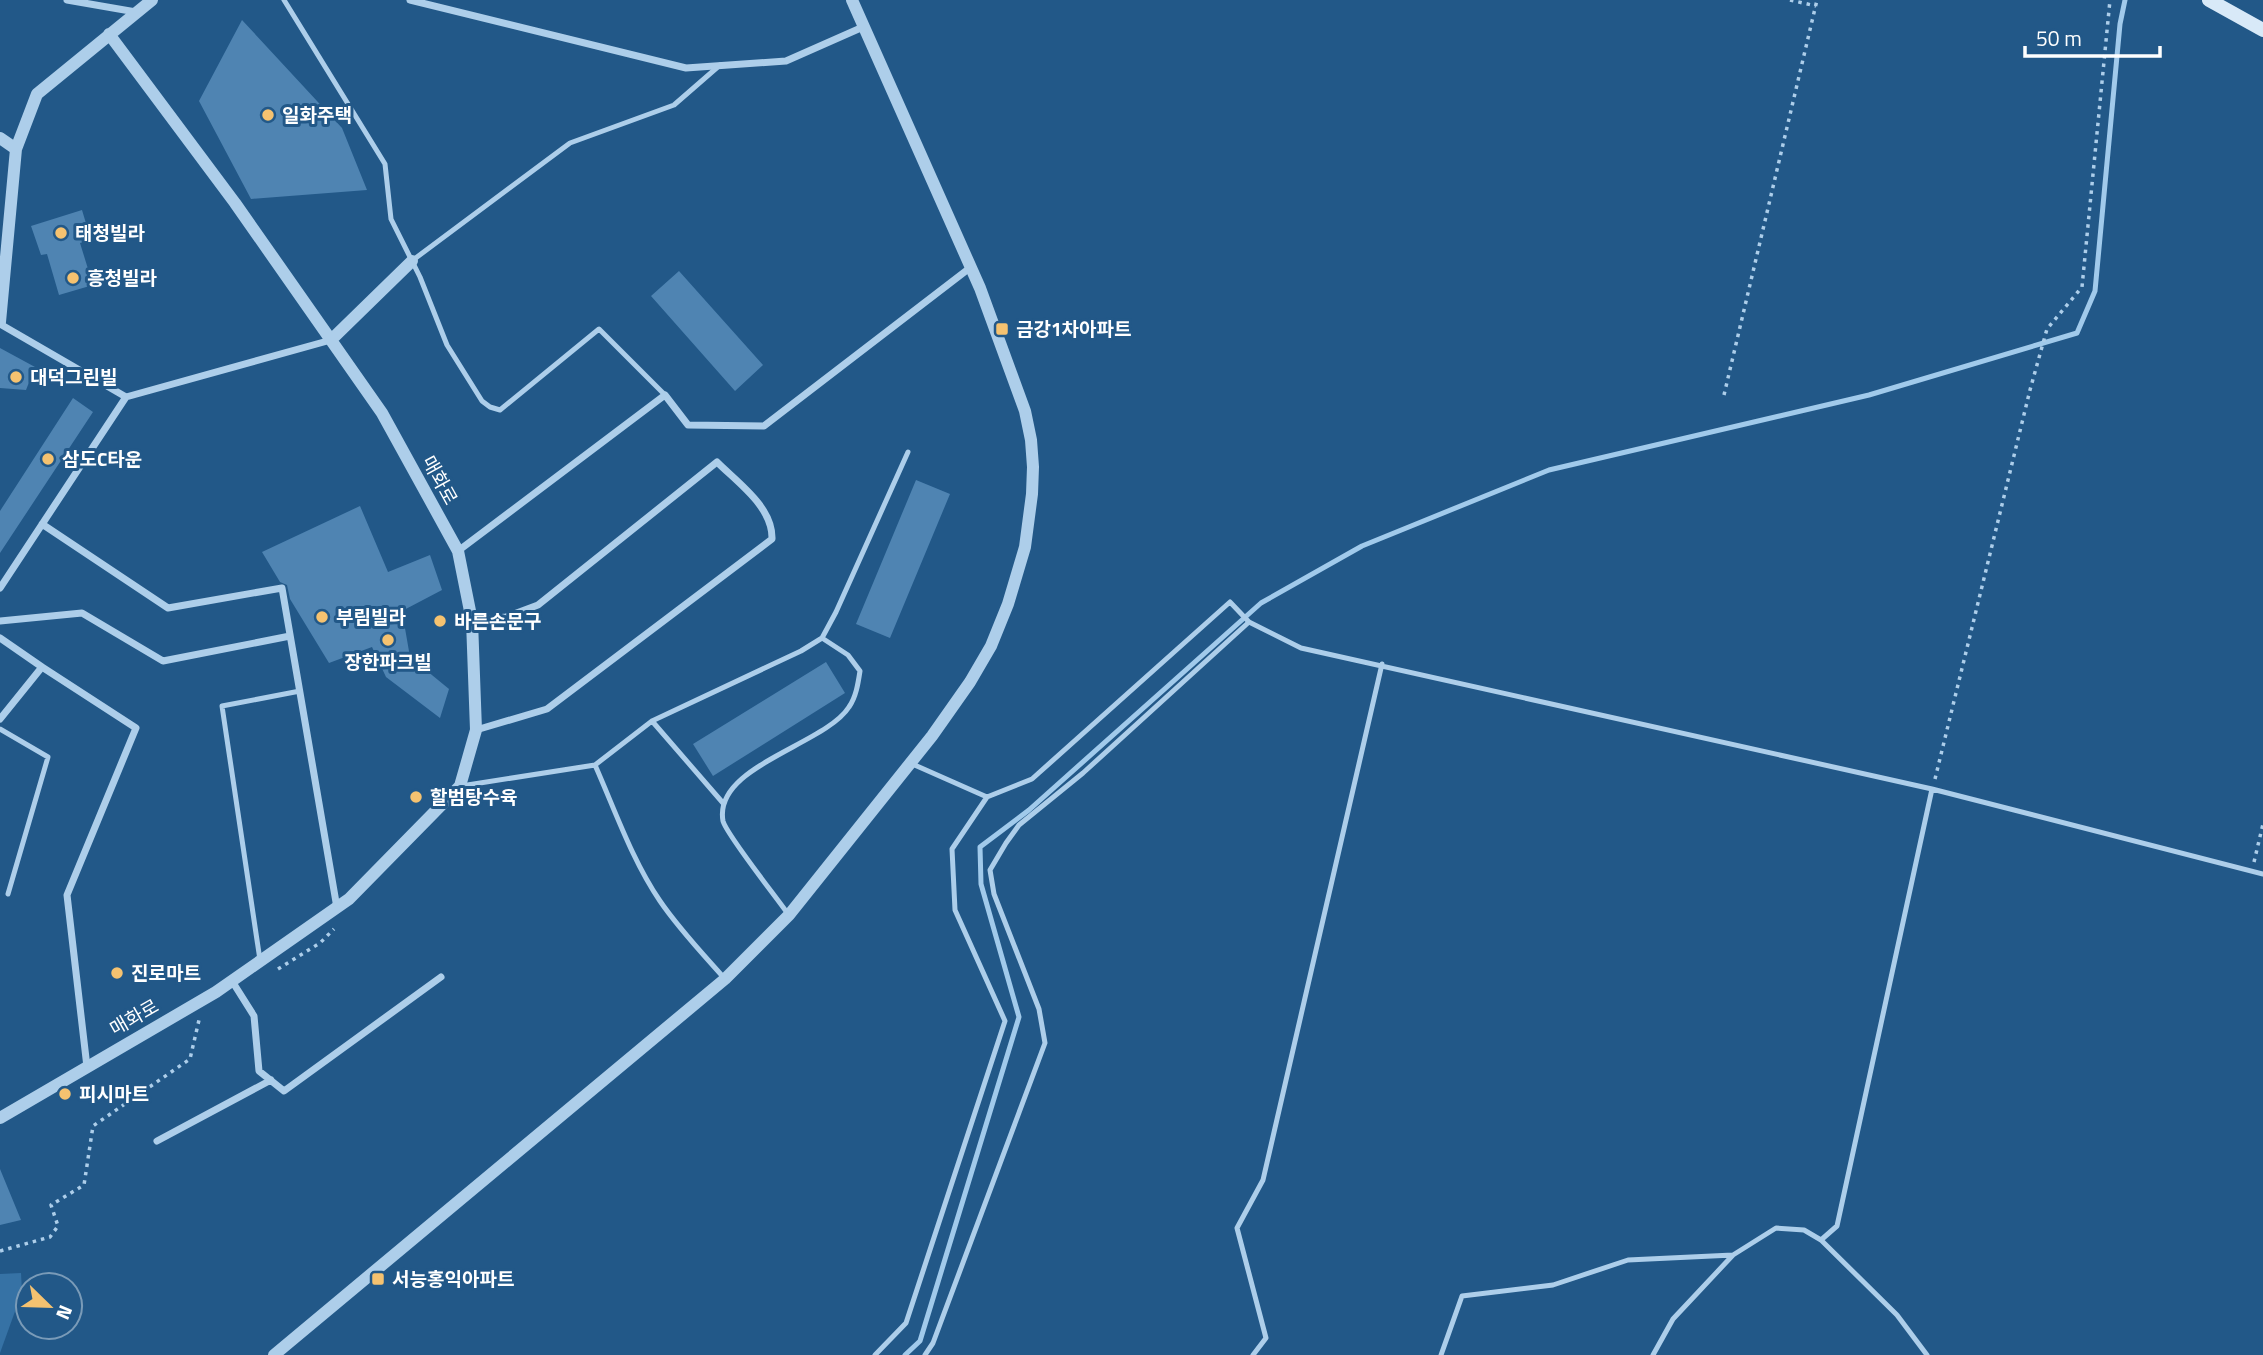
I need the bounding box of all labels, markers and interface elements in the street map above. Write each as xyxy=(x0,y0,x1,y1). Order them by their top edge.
scale bar xyxy=(2025,14,2160,58)
text: 50 m xyxy=(2036,22,2082,54)
place label: 일화주택 xyxy=(282,100,352,129)
marker: 일화주택 xyxy=(260,107,276,123)
place label: 태청빌라 xyxy=(75,218,145,247)
marker: 태청빌라 xyxy=(53,225,69,241)
place label: 흥청빌라 xyxy=(87,263,157,292)
marker: 흥청빌라 xyxy=(65,270,81,286)
place label: 금강1차아파트 xyxy=(1016,314,1132,343)
marker: 금강1차아파트 xyxy=(994,321,1010,337)
place label: 대덕그린빌 xyxy=(30,362,117,391)
marker: 대덕그린빌 xyxy=(8,369,24,385)
place label: 삼도C타운 xyxy=(62,444,142,473)
street label: 매화로 xyxy=(415,450,466,510)
marker: 삼도C타운 xyxy=(40,451,56,467)
place label: 부림빌라 xyxy=(336,602,406,631)
place label: 바른손문구 xyxy=(454,606,541,635)
marker: 부림빌라 xyxy=(314,609,330,625)
marker: 바른손문구 xyxy=(432,613,448,629)
marker: 장한파크빌 xyxy=(380,632,396,648)
place label: 장한파크빌 xyxy=(344,647,432,676)
place label: 할범탕수육 xyxy=(430,782,517,811)
marker: 할범탕수육 xyxy=(408,789,424,805)
place label: 진로마트 xyxy=(131,958,201,987)
marker: 진로마트 xyxy=(109,965,125,981)
street label: 매화로 xyxy=(104,991,164,1042)
place label: 피시마트 xyxy=(79,1079,149,1108)
marker: 피시마트 xyxy=(57,1086,73,1102)
place label: 서능홍익아파트 xyxy=(392,1264,514,1293)
north arrow xyxy=(14,1271,84,1341)
marker: 서능홍익아파트 xyxy=(370,1271,386,1287)
text: N xyxy=(49,1301,81,1325)

